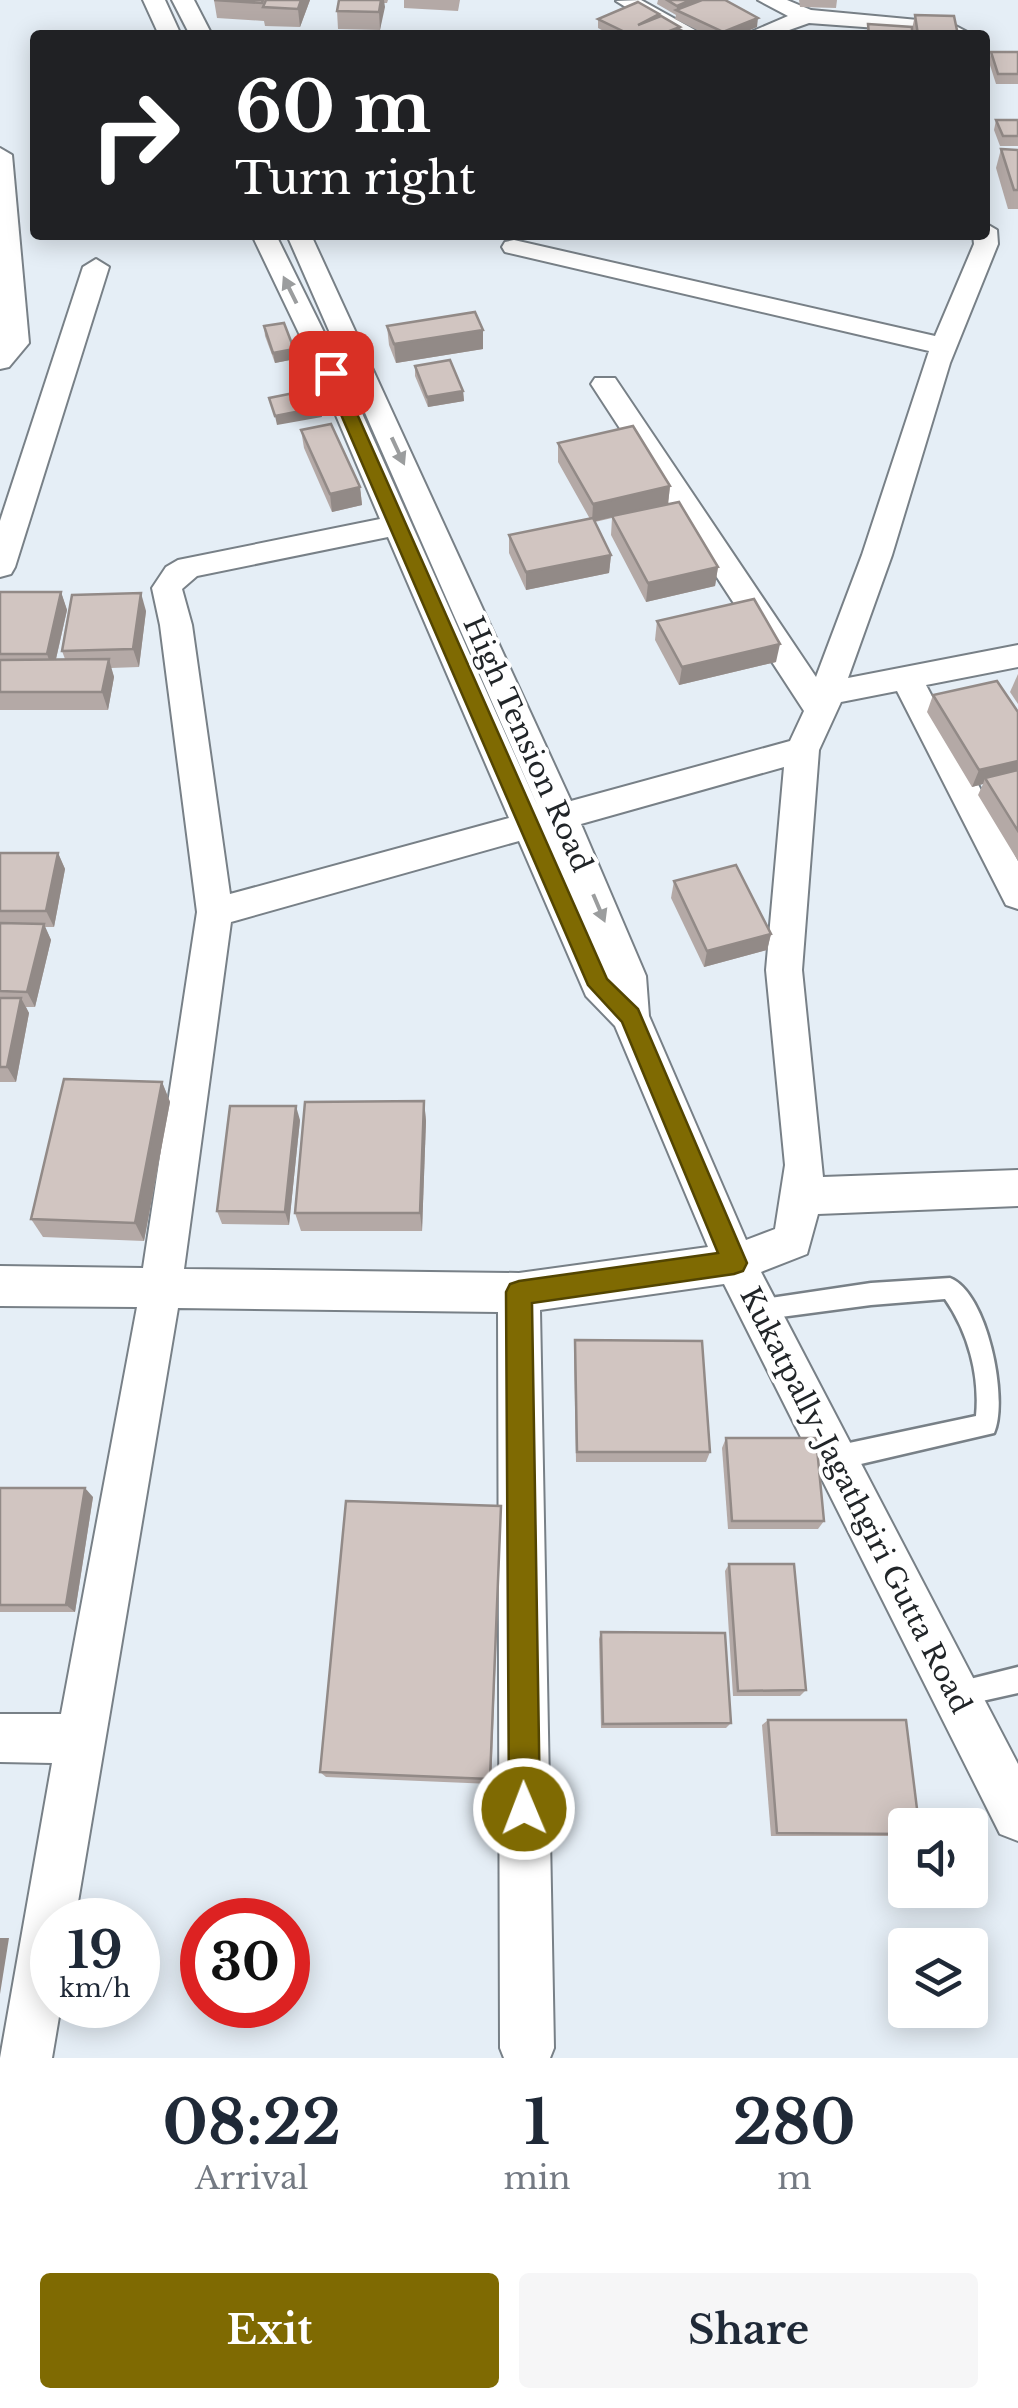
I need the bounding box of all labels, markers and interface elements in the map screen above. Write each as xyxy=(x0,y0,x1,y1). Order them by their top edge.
text: 60 m xyxy=(235,64,431,151)
icon: right xyxy=(70,70,200,200)
text: Turn right xyxy=(235,150,476,206)
one-way arrow xyxy=(282,275,299,304)
pin xyxy=(289,331,374,416)
icon: arrive xyxy=(304,346,359,401)
one-way arrow xyxy=(389,437,406,466)
street label: High Tension Road xyxy=(455,611,600,877)
one-way arrow xyxy=(592,893,608,923)
street label: Kukatpally-Jagathgiri Gutta Road xyxy=(732,1281,979,1719)
position arrow xyxy=(472,1757,576,1861)
map controls xyxy=(888,1808,988,2028)
button: sound xyxy=(888,1808,988,1908)
speed limit sign: 30 xyxy=(180,1898,310,2028)
text: 19 xyxy=(67,1919,123,1982)
button: layers xyxy=(888,1928,988,2028)
text: km/h xyxy=(60,1973,130,2004)
text: 08:22 xyxy=(162,2086,341,2160)
text: 1 xyxy=(524,2086,550,2160)
text: 280 xyxy=(733,2086,856,2160)
text: Arrival xyxy=(195,2158,308,2198)
text: min xyxy=(503,2158,571,2198)
text: m xyxy=(777,2158,811,2198)
button: Exit xyxy=(40,2273,499,2388)
button: Share xyxy=(519,2273,978,2388)

